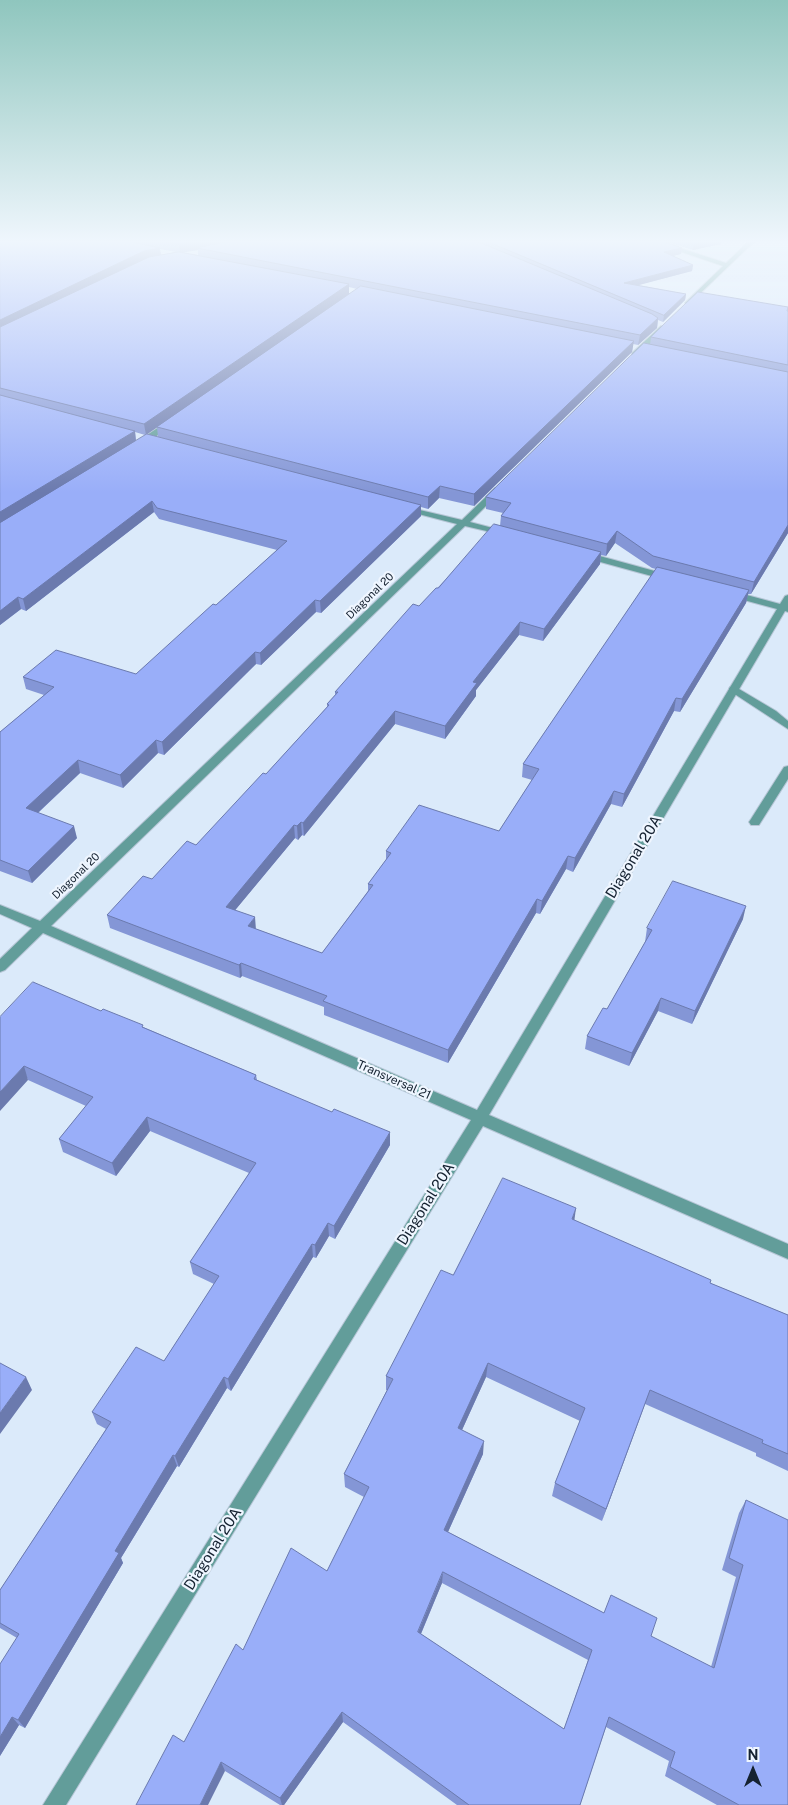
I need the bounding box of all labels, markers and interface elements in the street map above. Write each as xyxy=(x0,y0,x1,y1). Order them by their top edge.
street label: Diagonal 20 xyxy=(343,570,397,622)
street label: Diagonal 20A xyxy=(602,812,666,902)
street label: Diagonal 20 xyxy=(49,850,103,902)
street label: Transversal 21 xyxy=(355,1057,433,1103)
street label: Diagonal 20A xyxy=(393,1159,459,1249)
street label: Diagonal 20A xyxy=(180,1504,246,1594)
north arrow xyxy=(728,1745,778,1795)
text: N xyxy=(748,1747,758,1763)

